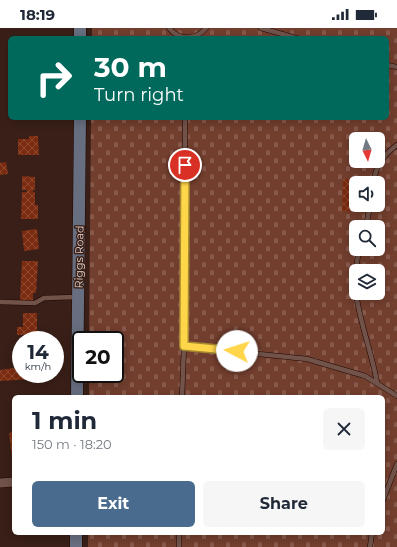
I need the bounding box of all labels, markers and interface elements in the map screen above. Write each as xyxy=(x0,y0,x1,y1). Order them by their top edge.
text: 18:19 xyxy=(20,5,55,24)
text: 30 m xyxy=(94,50,167,84)
icon: right xyxy=(28,52,80,104)
text: Turn right xyxy=(94,84,184,106)
north arrow xyxy=(349,132,385,168)
map controls xyxy=(349,132,385,300)
pin xyxy=(168,148,202,182)
icon: arrive xyxy=(174,154,196,176)
button: sound xyxy=(349,176,385,212)
button: search xyxy=(349,220,385,256)
street label: Riggs Road xyxy=(71,225,87,289)
button: layers xyxy=(349,264,385,300)
position arrow xyxy=(216,330,258,372)
speed limit sign: 20 xyxy=(72,331,124,383)
text: 14 xyxy=(27,340,49,364)
text: km/h xyxy=(25,360,51,373)
text: 1 min xyxy=(32,406,97,435)
button: close xyxy=(323,408,365,450)
text: 150 m · 18:20 xyxy=(32,436,112,452)
button: Exit xyxy=(32,481,195,527)
button: Share xyxy=(203,481,365,527)

